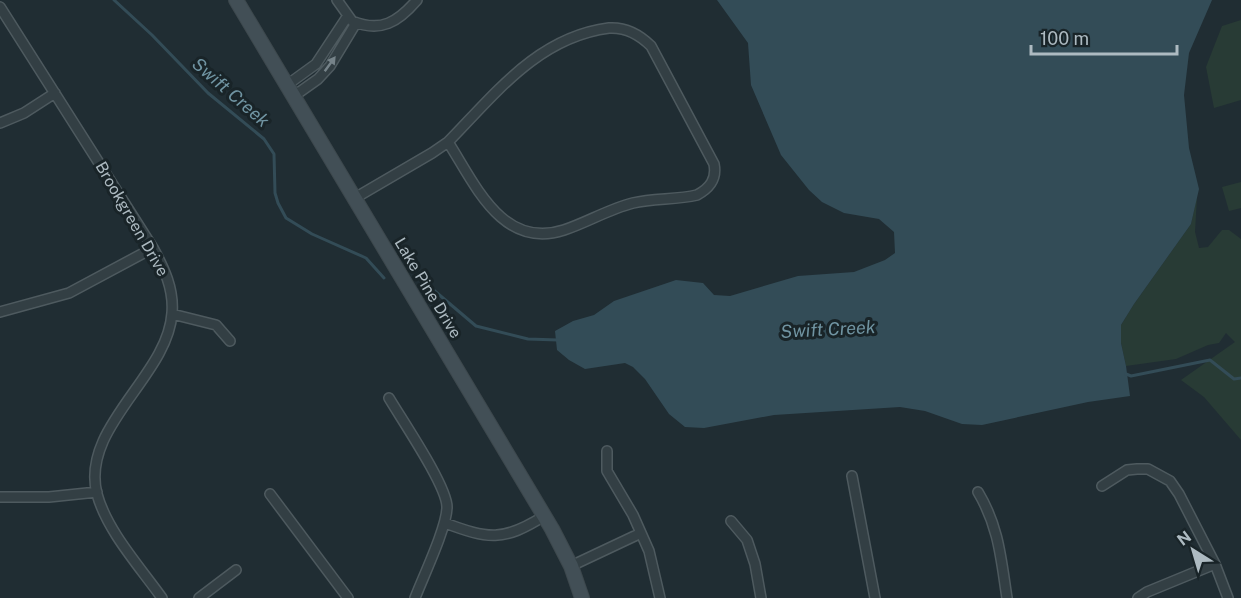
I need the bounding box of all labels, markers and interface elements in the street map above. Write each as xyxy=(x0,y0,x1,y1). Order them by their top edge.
scale bar xyxy=(1031,18,1176,56)
text: 100 m xyxy=(1040,28,1089,49)
water label: Swift Creek xyxy=(188,53,274,131)
one-way arrow xyxy=(324,57,336,73)
street label: Brookgreen Drive xyxy=(91,158,173,280)
street label: Lake Pine Drive xyxy=(391,234,465,342)
water label: Swift Creek xyxy=(780,316,876,342)
north arrow xyxy=(1163,520,1223,580)
text: N xyxy=(1174,527,1195,550)

